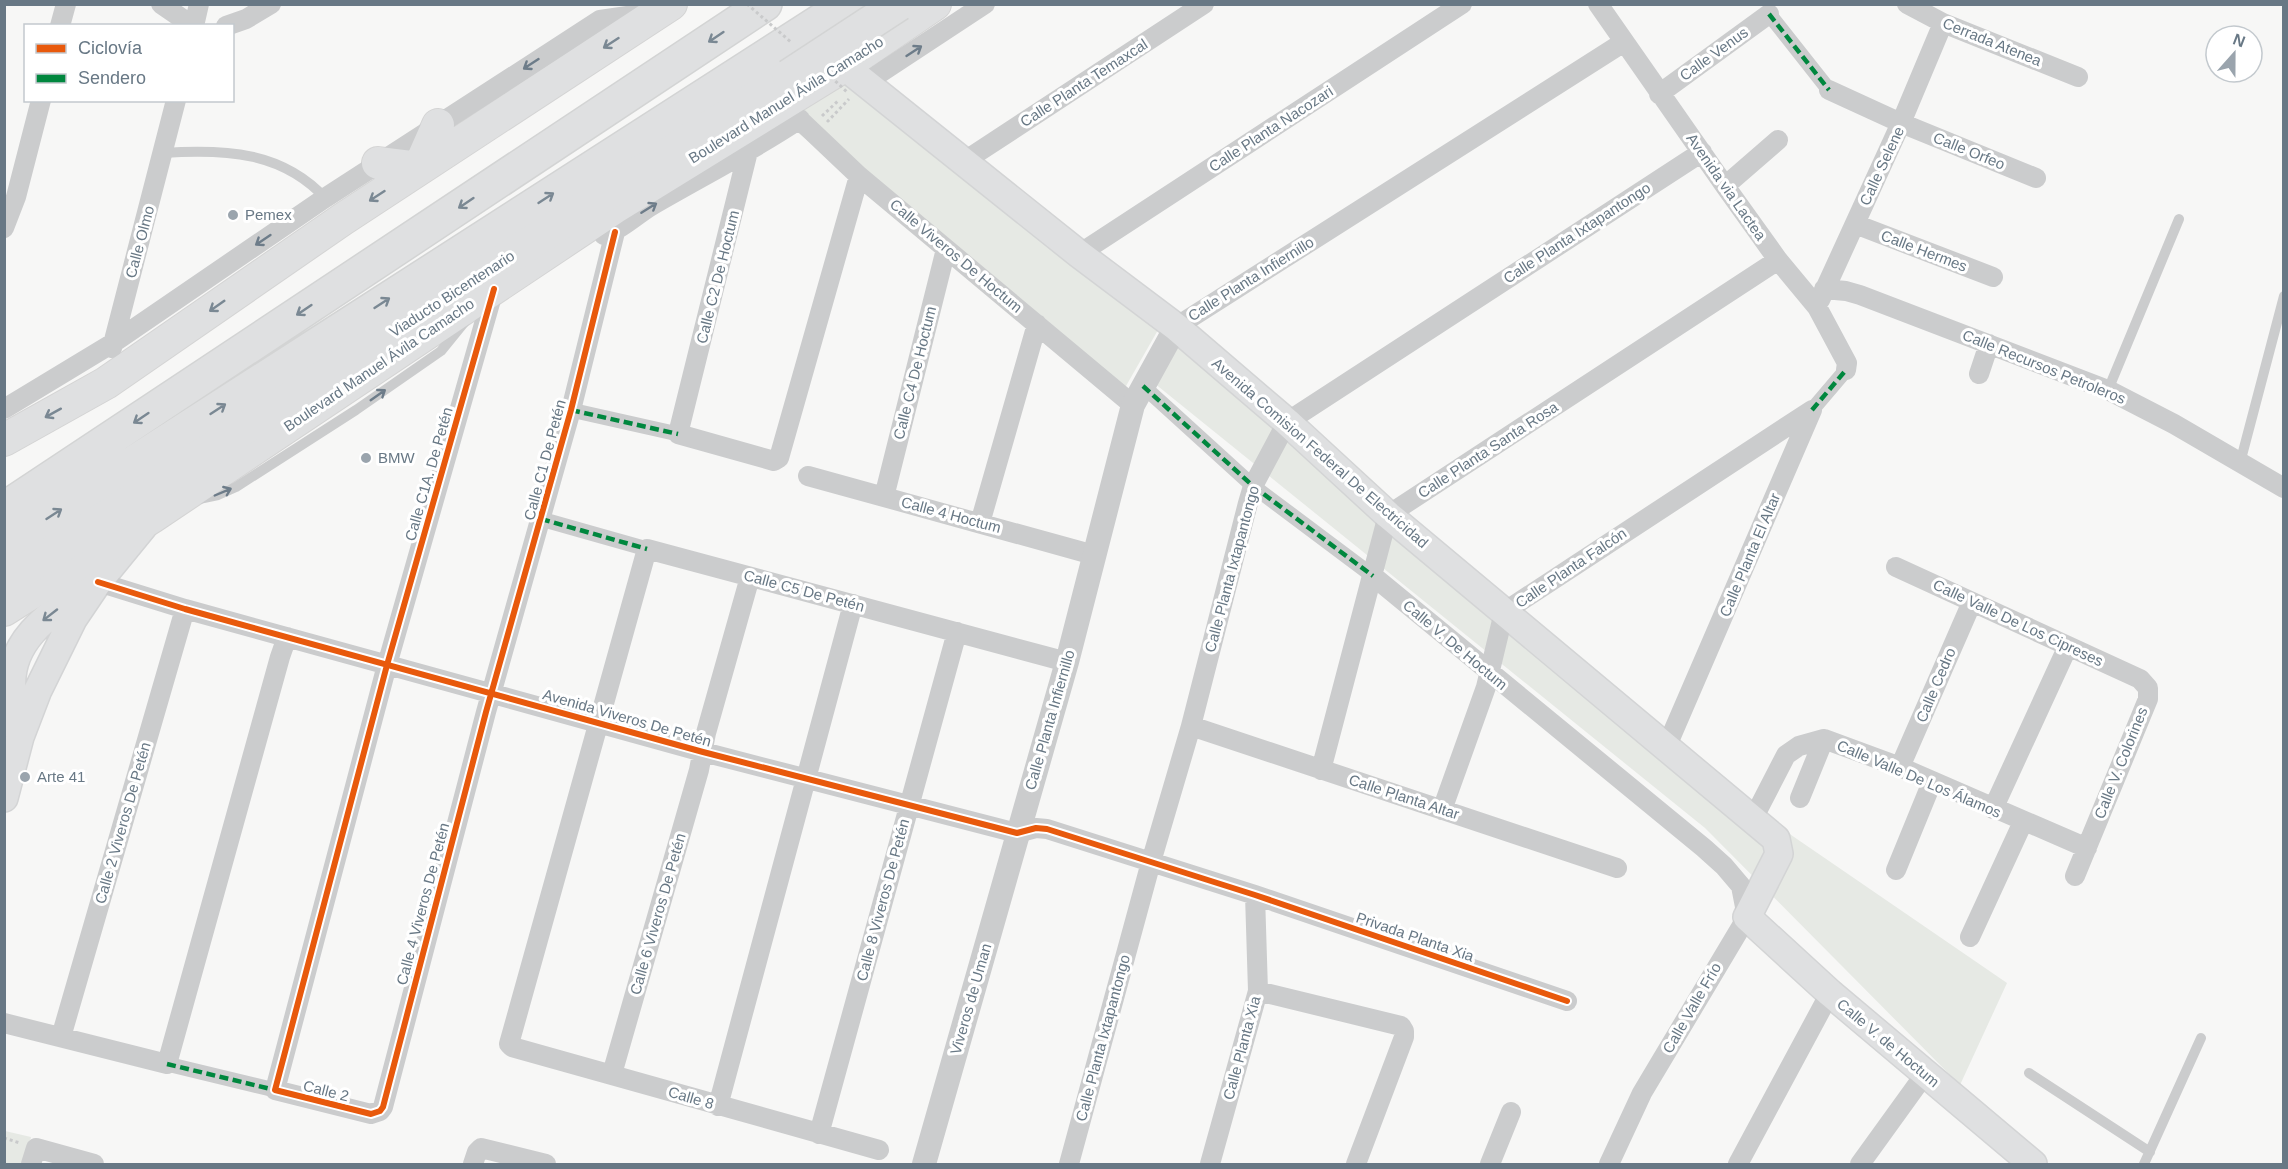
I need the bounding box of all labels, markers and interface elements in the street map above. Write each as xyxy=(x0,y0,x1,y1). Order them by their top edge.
street label: Cerrada Atenea xyxy=(1940,14,2045,69)
street label: Calle Venus xyxy=(1676,23,1751,84)
legend xyxy=(24,24,234,102)
north arrow xyxy=(2204,24,2264,84)
text: N xyxy=(2231,30,2248,50)
one-way arrow xyxy=(709,31,725,43)
street label: Boulevard Manuel Ávila Camacho xyxy=(685,32,886,167)
street label: Calle Planta Temaxcal xyxy=(1017,35,1150,130)
one-way arrow xyxy=(603,37,620,49)
text: Ciclovía xyxy=(78,38,143,58)
one-way arrow xyxy=(905,45,922,57)
one-way arrow xyxy=(523,58,540,70)
text: Sendero xyxy=(78,68,146,88)
street label: Calle Planta Nacozari xyxy=(1206,82,1336,175)
street label: Calle Selene xyxy=(1856,124,1907,208)
street label: Calle Orfeo xyxy=(1931,128,2008,173)
street label: Avenida via Lactea xyxy=(1683,130,1770,244)
street label: Calle Planta Ixtapantongo xyxy=(1500,179,1653,286)
one-way arrow xyxy=(370,190,386,202)
one-way arrow xyxy=(537,192,554,204)
street label: Calle Viveros De Hoctum xyxy=(887,195,1026,316)
one-way arrow xyxy=(458,196,475,209)
one-way arrow xyxy=(640,202,657,214)
street label: Calle Olmo xyxy=(122,204,157,280)
place label: Pemex xyxy=(245,206,292,223)
marker: Pemex xyxy=(226,208,240,222)
street label: Calle C2 De Hoctum xyxy=(693,208,742,345)
street label: Calle Hermes xyxy=(1879,226,1970,275)
street label: Calle Planta Infiernillo xyxy=(1185,233,1317,324)
one-way arrow xyxy=(255,234,271,246)
street label: Viaducto Bicentenario xyxy=(386,247,517,340)
street label: Boulevard Manuel Ávila Camacho xyxy=(280,294,477,435)
one-way arrow xyxy=(373,297,390,309)
one-way arrow xyxy=(209,300,225,312)
street label: Calle C4 De Hoctum xyxy=(890,304,939,441)
one-way arrow xyxy=(296,305,313,317)
street label: Calle Recursos Petroleros xyxy=(1960,326,2128,407)
street label: Avenida Comision Federal De Electricidad xyxy=(1209,354,1432,551)
one-way arrow xyxy=(369,389,385,401)
street label: Calle C1 De Petén xyxy=(520,398,569,522)
street label: Calle Planta Santa Rosa xyxy=(1415,398,1561,501)
one-way arrow xyxy=(209,402,226,414)
street label: Calle C1A. De Petén xyxy=(401,405,456,543)
one-way arrow xyxy=(45,408,63,419)
one-way arrow xyxy=(134,412,150,424)
place label: BMW xyxy=(378,449,416,466)
marker: BMW xyxy=(359,451,373,465)
street label: Calle Planta Ixtapantongo xyxy=(1201,484,1262,654)
one-way arrow xyxy=(214,486,232,497)
street label: Calle Planta El Altar xyxy=(1716,490,1783,619)
street label: Calle 4 Hoctum xyxy=(899,493,1003,536)
one-way arrow xyxy=(45,508,62,520)
street label: Calle Planta Falcón xyxy=(1512,524,1629,611)
street label: Calle C5 De Petén xyxy=(742,566,866,615)
street label: Calle Valle De Los Cipreses xyxy=(1930,576,2106,669)
street label: Calle V. De Hoctum xyxy=(1400,596,1511,693)
one-way arrow xyxy=(42,609,58,621)
street label: Calle Cedro xyxy=(1912,645,1959,725)
street label: Calle Planta Infiernillo xyxy=(1021,648,1078,792)
street label: Avenida Viveros De Petén xyxy=(541,685,713,750)
street label: Calle V. Colorines xyxy=(2090,705,2151,821)
street label: Calle Valle De Los Álamos xyxy=(1835,736,2004,821)
street label: Calle 2 Viveros De Petén xyxy=(91,740,154,906)
place label: Arte 41 xyxy=(37,768,85,785)
marker: Arte 41 xyxy=(18,770,32,784)
street label: Calle Planta Altar xyxy=(1347,771,1462,822)
street label: Calle 8 Viveros De Petén xyxy=(853,817,912,983)
street label: Calle 4 Viveros De Petén xyxy=(393,821,452,987)
street label: Calle 6 Viveros De Petén xyxy=(626,831,689,997)
street label: Privada Planta Xia xyxy=(1354,908,1477,965)
street label: Viveros de Uman xyxy=(947,941,995,1056)
street label: Calle Planta Ixtapantongo xyxy=(1072,953,1133,1123)
street label: Calle Valle Frío xyxy=(1659,960,1724,1056)
street label: Calle Planta Xia xyxy=(1219,993,1264,1102)
street label: Calle V. de Hoctum xyxy=(1834,995,1943,1090)
street label: Calle 2 xyxy=(301,1077,351,1104)
street label: Calle 8 xyxy=(666,1083,716,1112)

